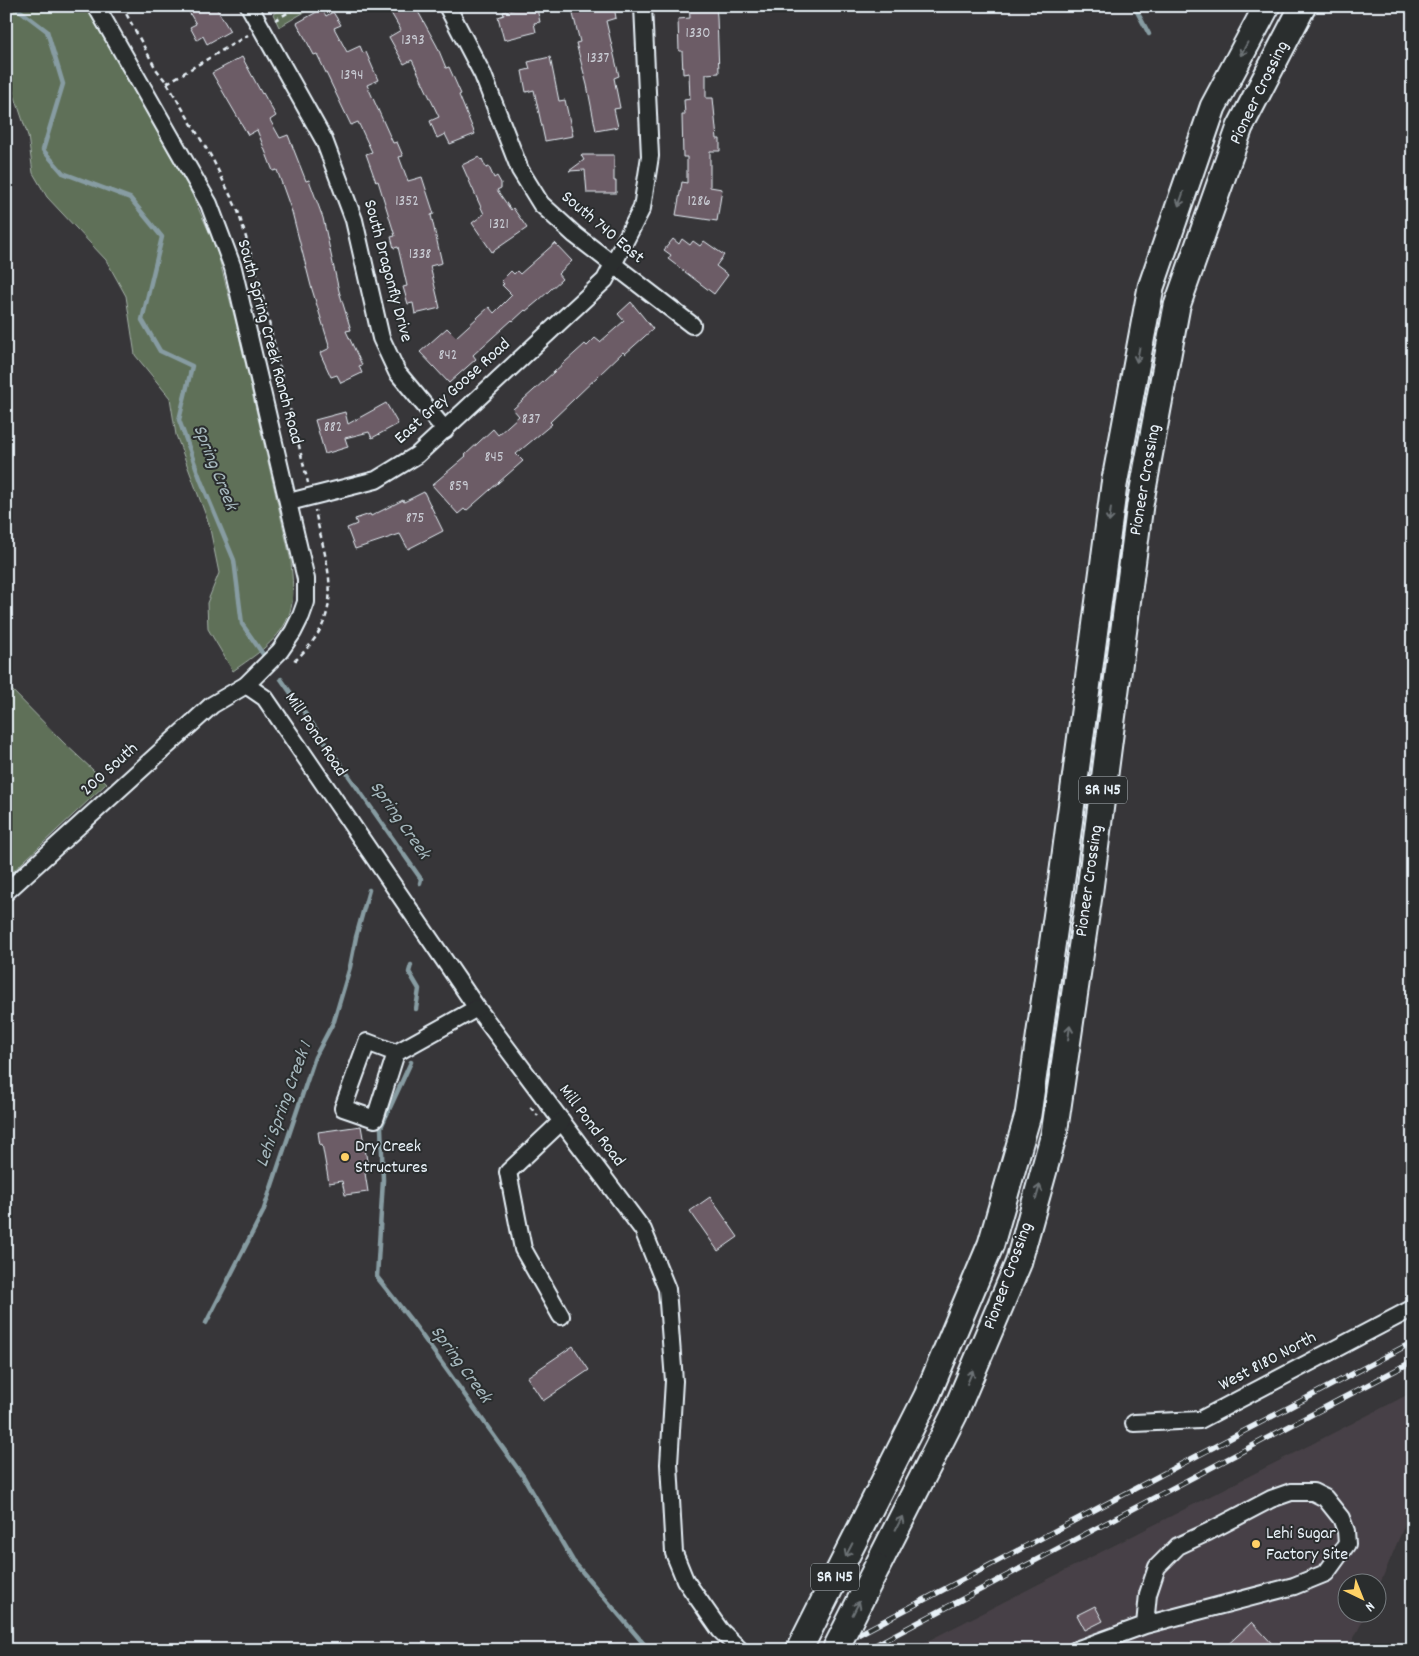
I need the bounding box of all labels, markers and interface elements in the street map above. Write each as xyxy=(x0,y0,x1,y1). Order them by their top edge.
house number: 1330 xyxy=(686,23,710,45)
house number: 1393 xyxy=(401,30,425,52)
street label: Pioneer Crossing xyxy=(1224,37,1296,149)
one-way arrow xyxy=(1239,42,1249,57)
house number: 1337 xyxy=(587,48,609,70)
house number: 1394 xyxy=(340,65,364,87)
street label: South 740 East xyxy=(555,186,649,271)
house number: 1352 xyxy=(395,191,419,213)
house number: 1286 xyxy=(687,191,711,213)
one-way arrow xyxy=(1176,191,1186,207)
street label: South Dragonfly Drive xyxy=(356,197,418,345)
house number: 1321 xyxy=(489,214,509,236)
street label: South Spring Creek Ranch Road xyxy=(230,237,308,447)
house number: 1338 xyxy=(409,244,431,266)
street label: East Grey Goose Road xyxy=(389,333,517,451)
house number: 842 xyxy=(439,345,457,367)
one-way arrow xyxy=(1133,347,1143,363)
house number: 837 xyxy=(522,409,540,431)
house number: 882 xyxy=(324,417,342,439)
water label: Spring Creek xyxy=(185,421,244,517)
street label: Pioneer Crossing xyxy=(1124,422,1168,538)
house number: 845 xyxy=(484,447,504,469)
house number: 859 xyxy=(449,476,469,498)
one-way arrow xyxy=(1105,507,1115,523)
house number: 875 xyxy=(406,508,424,530)
street label: Mill Pond Road xyxy=(277,688,353,782)
street label: 200 South xyxy=(76,737,144,803)
water label: Spring Creek xyxy=(362,776,437,867)
road number: SR 145 xyxy=(1079,776,1127,804)
street label: Pioneer Crossing xyxy=(1070,823,1110,939)
one-way arrow xyxy=(1064,1025,1074,1041)
water label: Lehi Spring Creek 1 xyxy=(250,1037,321,1171)
street label: Mill Pond Road xyxy=(552,1080,630,1172)
place label: Dry Creek Structures xyxy=(355,1135,428,1181)
marker: Dry Creek Structures xyxy=(339,1151,351,1163)
one-way arrow xyxy=(1034,1184,1043,1200)
street label: Pioneer Crossing xyxy=(978,1219,1040,1333)
water label: Spring Creek xyxy=(423,1321,499,1411)
street label: West 8180 North xyxy=(1215,1326,1321,1398)
one-way arrow xyxy=(966,1370,975,1385)
one-way arrow xyxy=(895,1516,904,1531)
place label: Lehi Sugar Factory Site xyxy=(1266,1522,1348,1568)
marker: Lehi Sugar Factory Site xyxy=(1250,1538,1262,1550)
one-way arrow xyxy=(844,1542,853,1557)
road number: SR 145 xyxy=(811,1564,859,1590)
north arrow xyxy=(1336,1574,1386,1624)
text: N xyxy=(1360,1596,1379,1616)
one-way arrow xyxy=(852,1601,861,1616)

